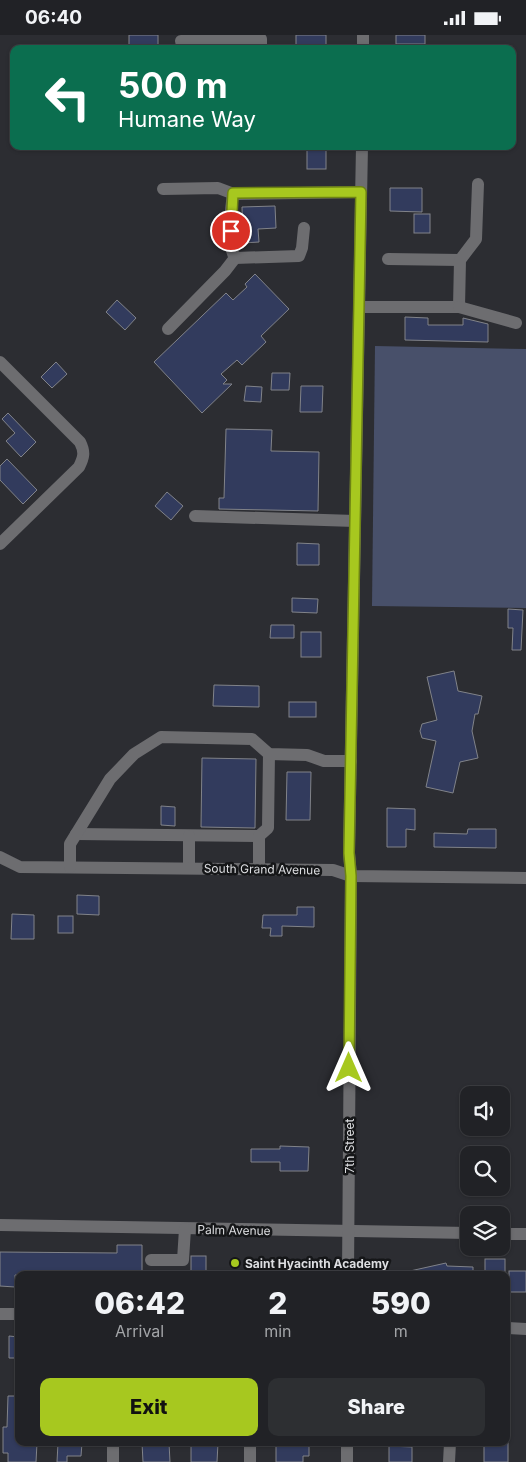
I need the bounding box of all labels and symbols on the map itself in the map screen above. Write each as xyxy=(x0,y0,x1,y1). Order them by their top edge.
pin xyxy=(210,210,252,252)
street label: South Grand Avenue xyxy=(204,860,320,878)
position arrow xyxy=(322,1041,374,1093)
street label: 7th Street xyxy=(342,1118,357,1174)
street label: Palm Avenue xyxy=(197,1222,271,1238)
place label: Saint Hyacinth Academy xyxy=(245,1256,390,1271)
marker: Saint Hyacinth Academy xyxy=(229,1257,241,1269)

